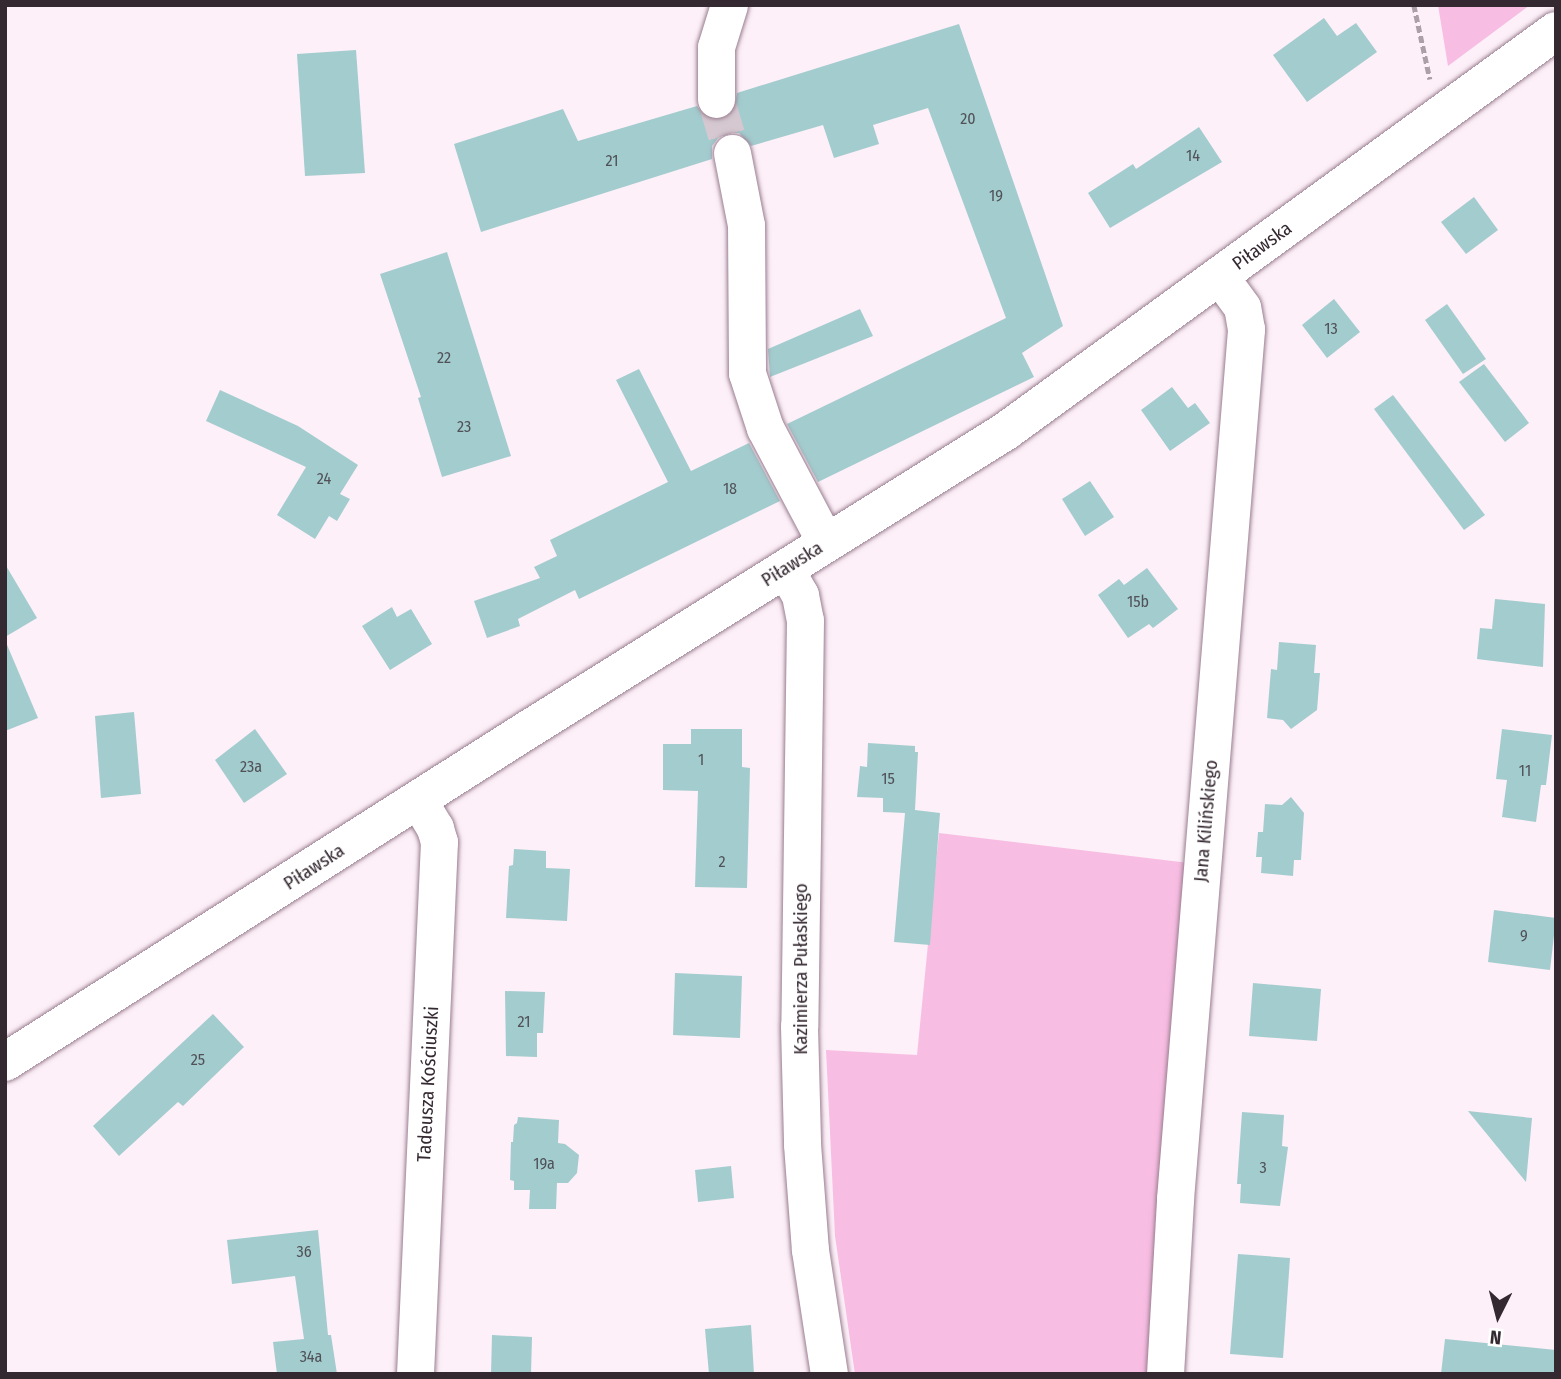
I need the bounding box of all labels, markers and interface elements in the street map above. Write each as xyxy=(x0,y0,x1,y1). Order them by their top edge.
house number: 20 xyxy=(960,109,976,129)
house number: 14 xyxy=(1186,146,1200,166)
house number: 21 xyxy=(606,151,618,171)
house number: 19 xyxy=(989,186,1003,206)
street label: Piławska xyxy=(1228,217,1296,275)
house number: 13 xyxy=(1324,319,1338,339)
house number: 22 xyxy=(437,348,451,368)
house number: 23 xyxy=(457,417,471,437)
house number: 24 xyxy=(317,469,331,489)
house number: 18 xyxy=(723,479,737,499)
street label: Piławska xyxy=(757,536,827,592)
house number: 15b xyxy=(1127,592,1149,612)
house number: 1 xyxy=(698,750,704,770)
house number: 23a xyxy=(240,757,262,777)
street label: Jana Kilińskiego xyxy=(1189,759,1223,883)
house number: 11 xyxy=(1519,761,1531,781)
house number: 15 xyxy=(881,769,895,789)
street label: Piławska xyxy=(279,839,349,895)
house number: 2 xyxy=(718,852,726,872)
street label: Kazimierza Pułaskiego xyxy=(790,883,812,1055)
house number: 9 xyxy=(1520,926,1528,946)
street label: Tadeusza Kościuszki xyxy=(413,1006,443,1162)
house number: 21 xyxy=(518,1012,530,1032)
house number: 25 xyxy=(191,1050,205,1070)
house number: 19a xyxy=(533,1154,555,1174)
house number: 3 xyxy=(1259,1158,1267,1178)
house number: 36 xyxy=(296,1242,312,1262)
north arrow xyxy=(1463,1281,1533,1351)
text: N xyxy=(1489,1325,1503,1349)
house number: 34a xyxy=(300,1347,322,1367)

